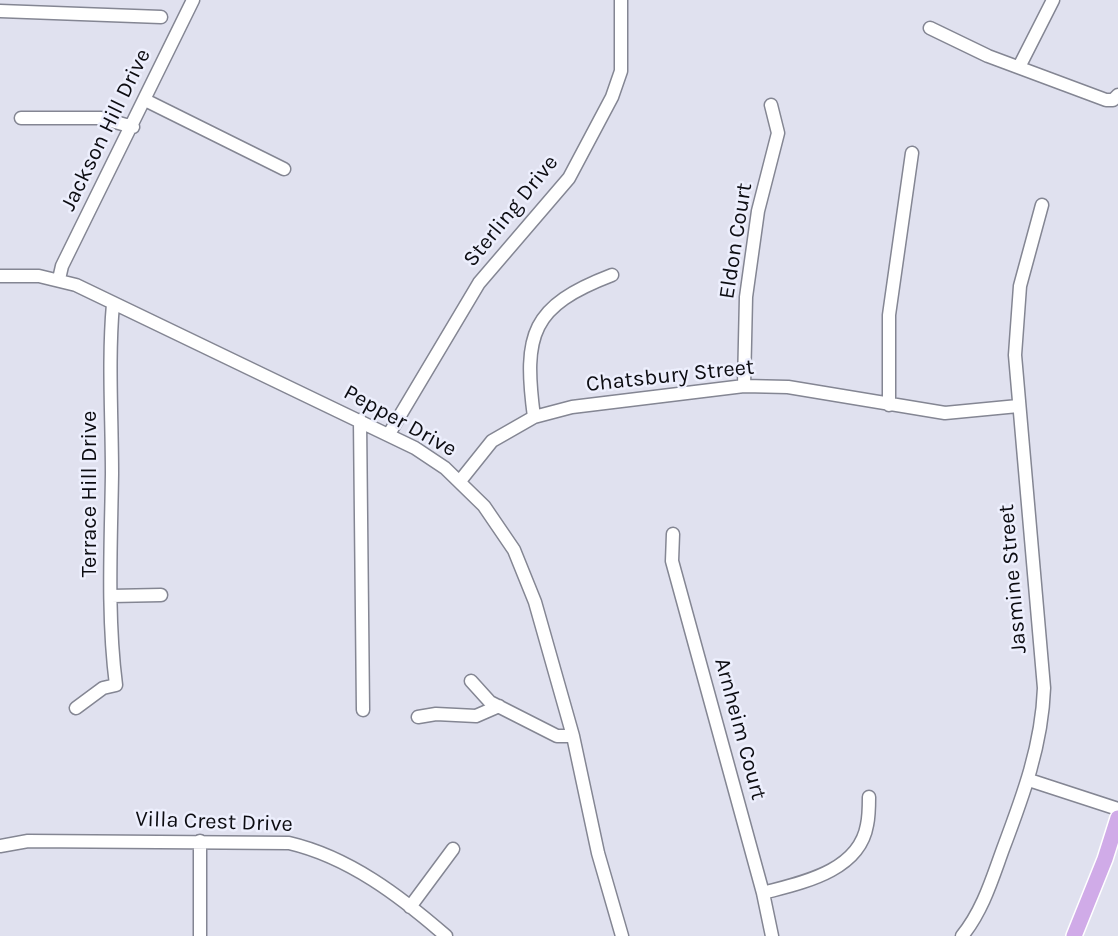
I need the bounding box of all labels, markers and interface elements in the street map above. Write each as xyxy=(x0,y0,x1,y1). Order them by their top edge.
street label: Jackson Hill Drive xyxy=(55,45,157,215)
street label: Sterling Drive xyxy=(458,150,564,272)
street label: Eldon Court xyxy=(714,181,758,301)
street label: Chatsbury Street xyxy=(585,354,755,398)
street label: Pepper Drive xyxy=(339,379,461,463)
street label: Terrace Hill Drive xyxy=(77,411,103,577)
street label: Jasmine Street xyxy=(993,503,1033,655)
street label: Arnheim Court xyxy=(708,655,772,803)
street label: Villa Crest Drive xyxy=(135,806,293,838)

